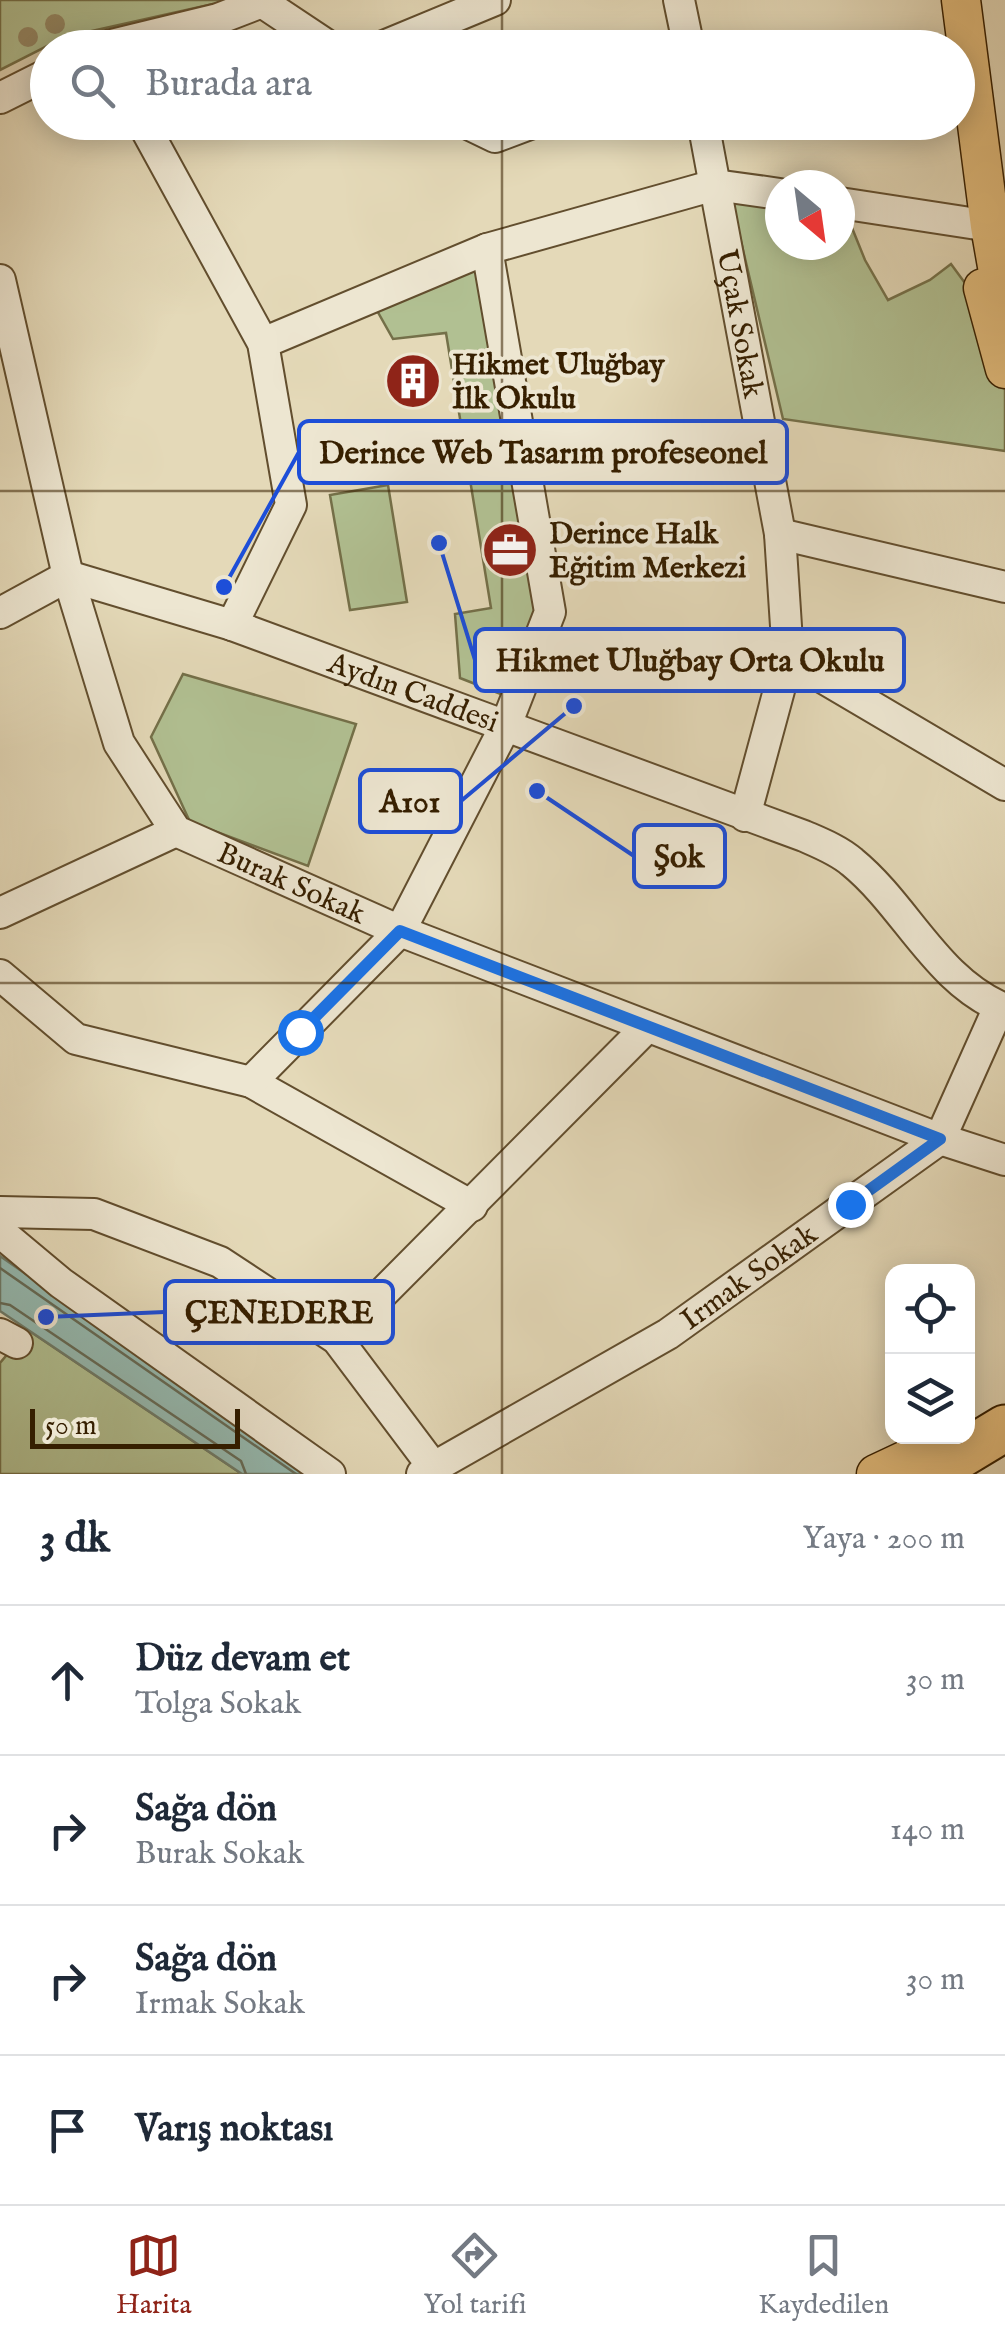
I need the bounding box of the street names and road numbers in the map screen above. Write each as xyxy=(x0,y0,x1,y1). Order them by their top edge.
street label: Uçak Sokak xyxy=(706,246,771,402)
street label: Aydın Caddesi xyxy=(321,645,503,743)
street label: Burak Sokak xyxy=(211,835,372,935)
street label: Irmak Sokak xyxy=(674,1216,826,1340)

